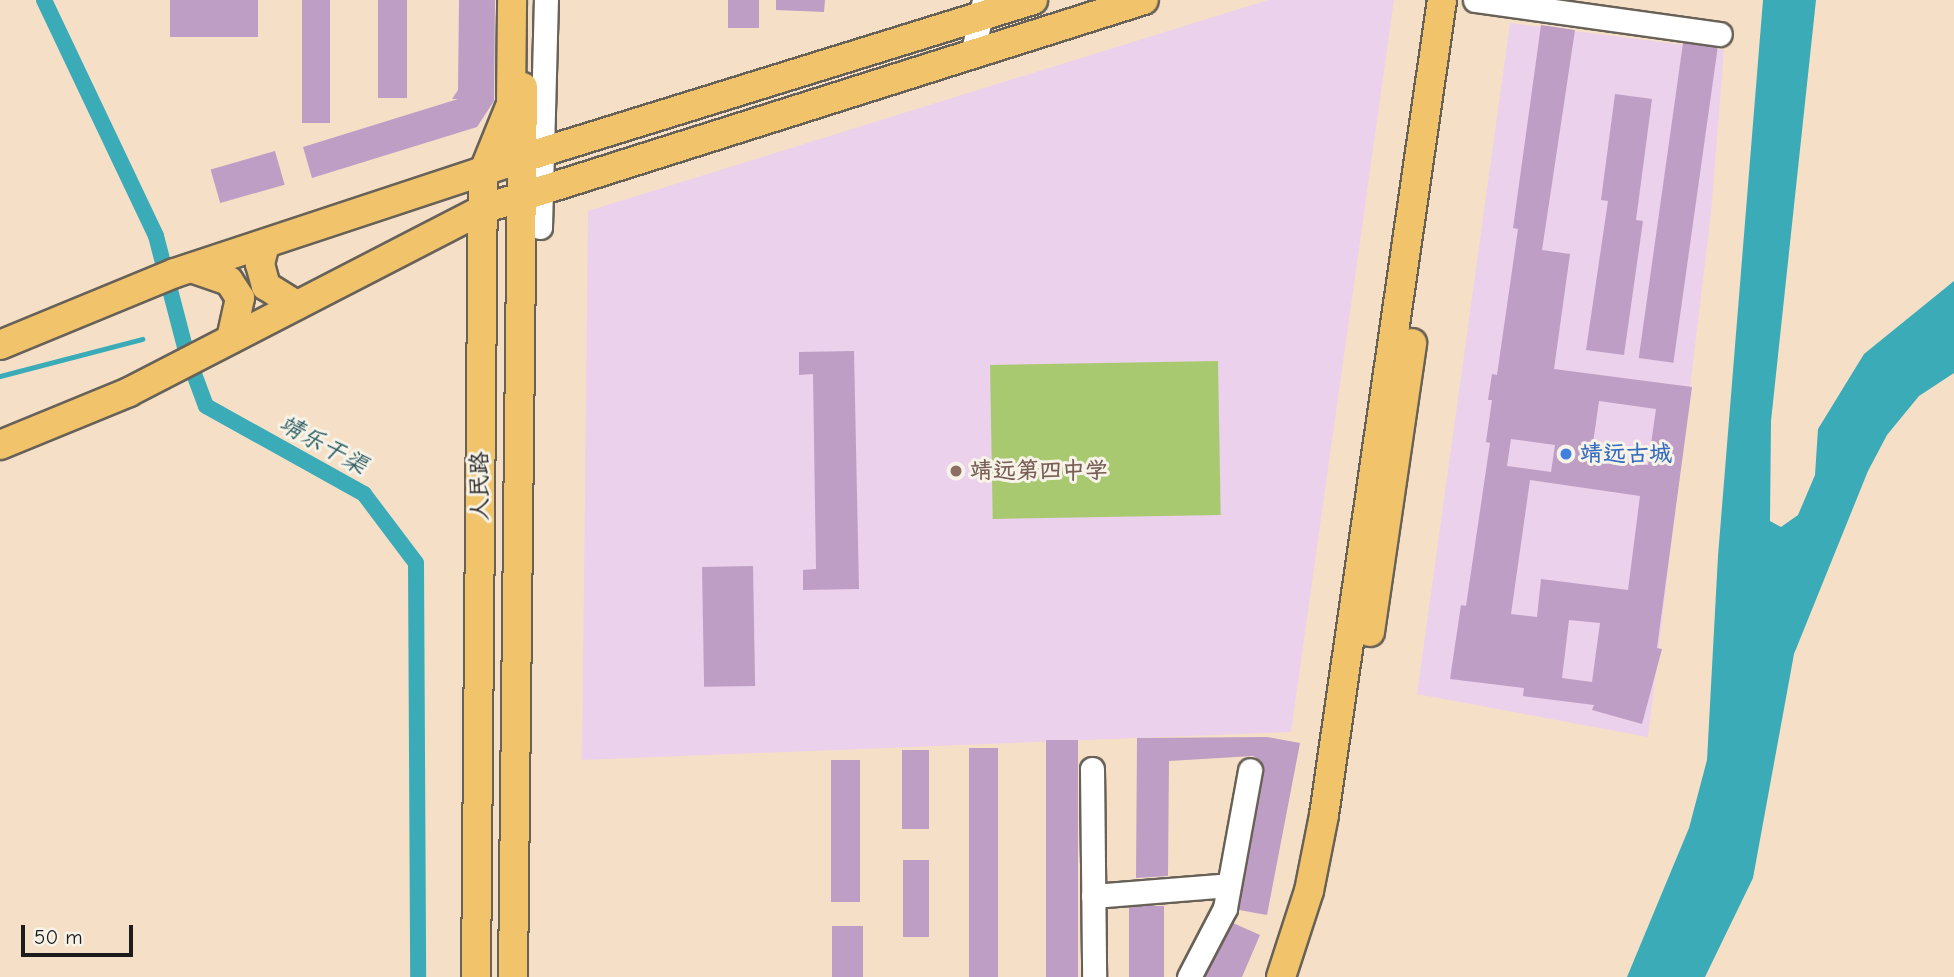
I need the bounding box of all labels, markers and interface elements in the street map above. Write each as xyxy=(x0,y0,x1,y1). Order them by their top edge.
water label: 靖乐干渠 xyxy=(274,409,372,481)
place label: 靖远古城 xyxy=(1580,440,1672,468)
marker: 靖远古城 xyxy=(1558,446,1574,462)
street label: 人民路 xyxy=(466,452,494,520)
place label: 靖远第四中学 xyxy=(970,457,1108,485)
marker: 靖远第四中学 xyxy=(948,463,964,479)
scale bar xyxy=(24,911,136,955)
text: 50 m xyxy=(34,925,83,949)

